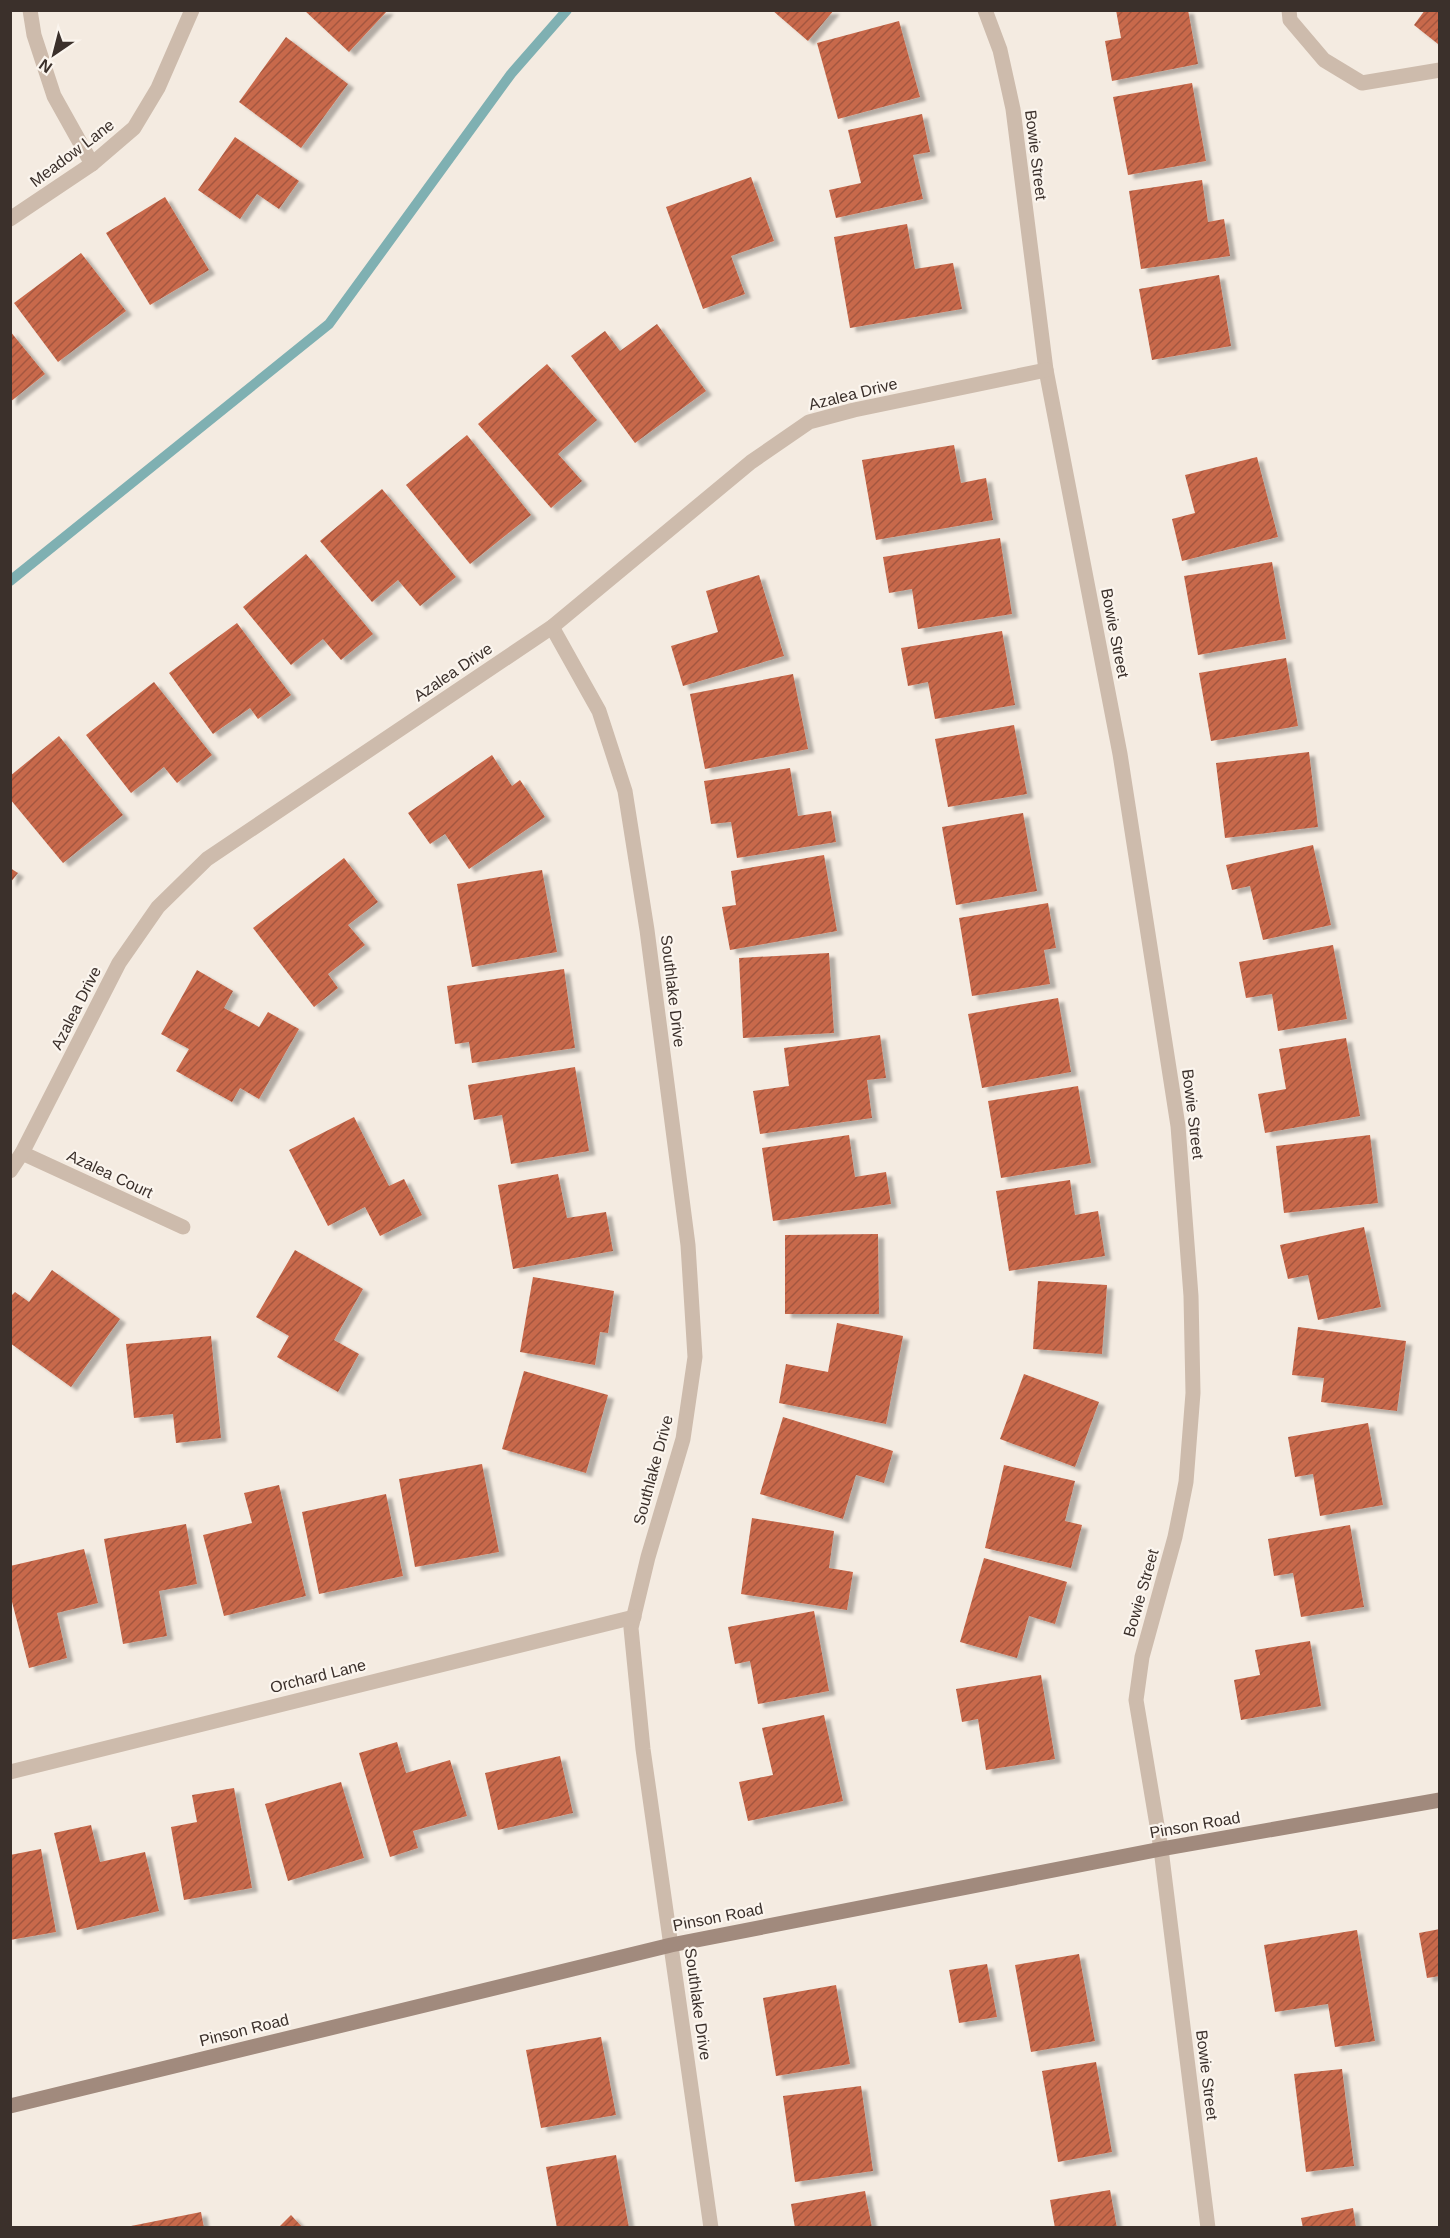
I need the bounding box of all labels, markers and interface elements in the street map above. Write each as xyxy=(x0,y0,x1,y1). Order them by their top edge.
north arrow xyxy=(24,24,84,84)
text: N xyxy=(36,56,55,76)
street label: Bowie Street xyxy=(1022,109,1050,202)
street label: Meadow Lane xyxy=(27,116,117,190)
street label: Azalea Drive xyxy=(807,375,899,413)
street label: Bowie Street xyxy=(1098,587,1132,680)
street label: Azalea Drive xyxy=(411,640,495,704)
street label: Southlake Drive xyxy=(658,934,688,1048)
street label: Azalea Drive xyxy=(48,964,104,1052)
street label: Bowie Street xyxy=(1179,1068,1207,1161)
street label: Azalea Court xyxy=(64,1147,156,1201)
street label: Southlake Drive xyxy=(630,1413,676,1527)
street label: Bowie Street xyxy=(1120,1547,1162,1639)
street label: Orchard Lane xyxy=(268,1656,368,1696)
street label: Pinson Road xyxy=(1148,1809,1242,1841)
street label: Pinson Road xyxy=(671,1900,765,1934)
street label: Southlake Drive xyxy=(682,1947,714,2061)
street label: Pinson Road xyxy=(197,2011,291,2049)
street label: Bowie Street xyxy=(1193,2029,1221,2122)

